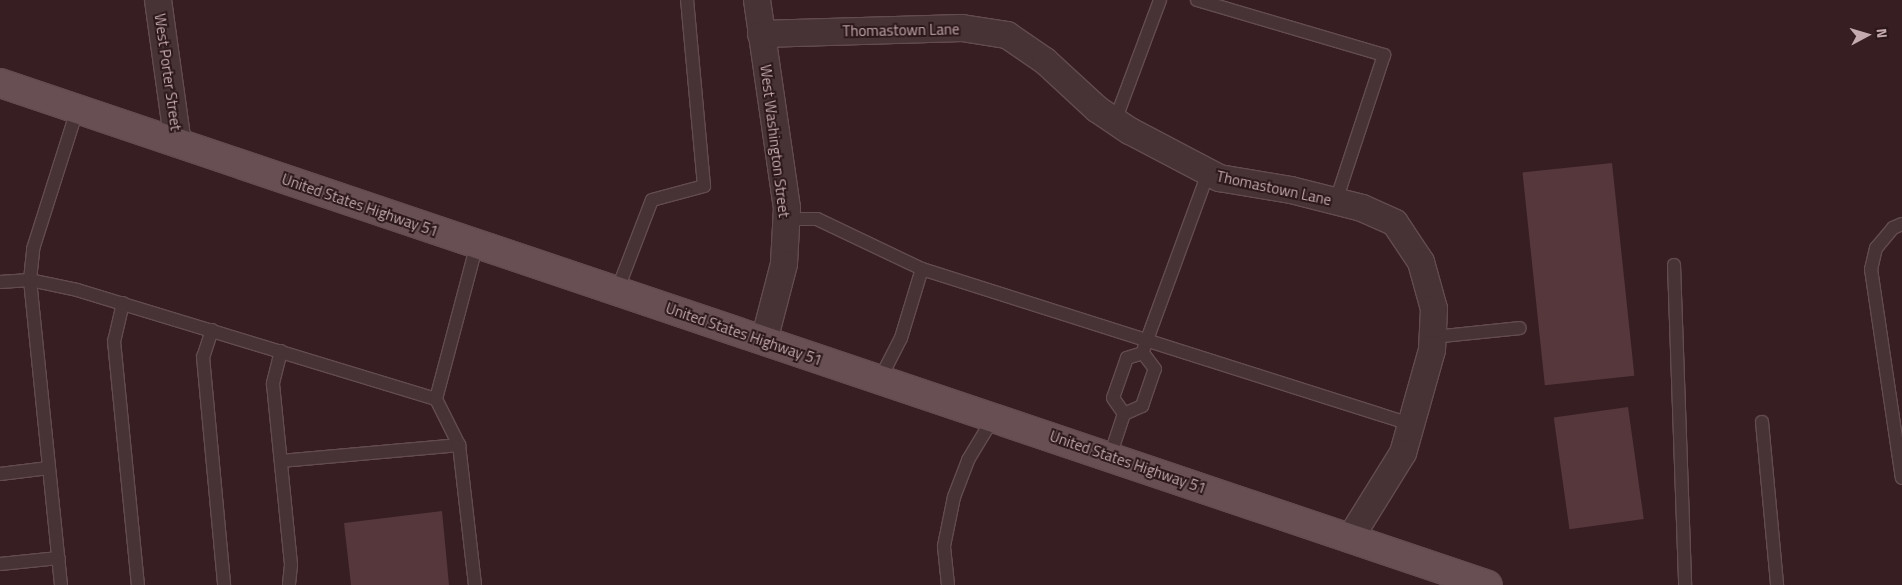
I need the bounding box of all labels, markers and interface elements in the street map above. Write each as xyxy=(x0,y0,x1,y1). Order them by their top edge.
north arrow xyxy=(1842,10,1892,60)
street label: West Porter Street xyxy=(151,12,185,132)
street label: Thomastown Lane xyxy=(842,20,960,40)
text: N xyxy=(1871,27,1893,39)
street label: West Washington Street xyxy=(757,63,793,219)
street label: Thomastown Lane xyxy=(1215,167,1333,209)
street label: United States Highway 51 xyxy=(279,170,441,240)
street label: United States Highway 51 xyxy=(663,299,825,369)
street label: United States Highway 51 xyxy=(1047,427,1209,497)

